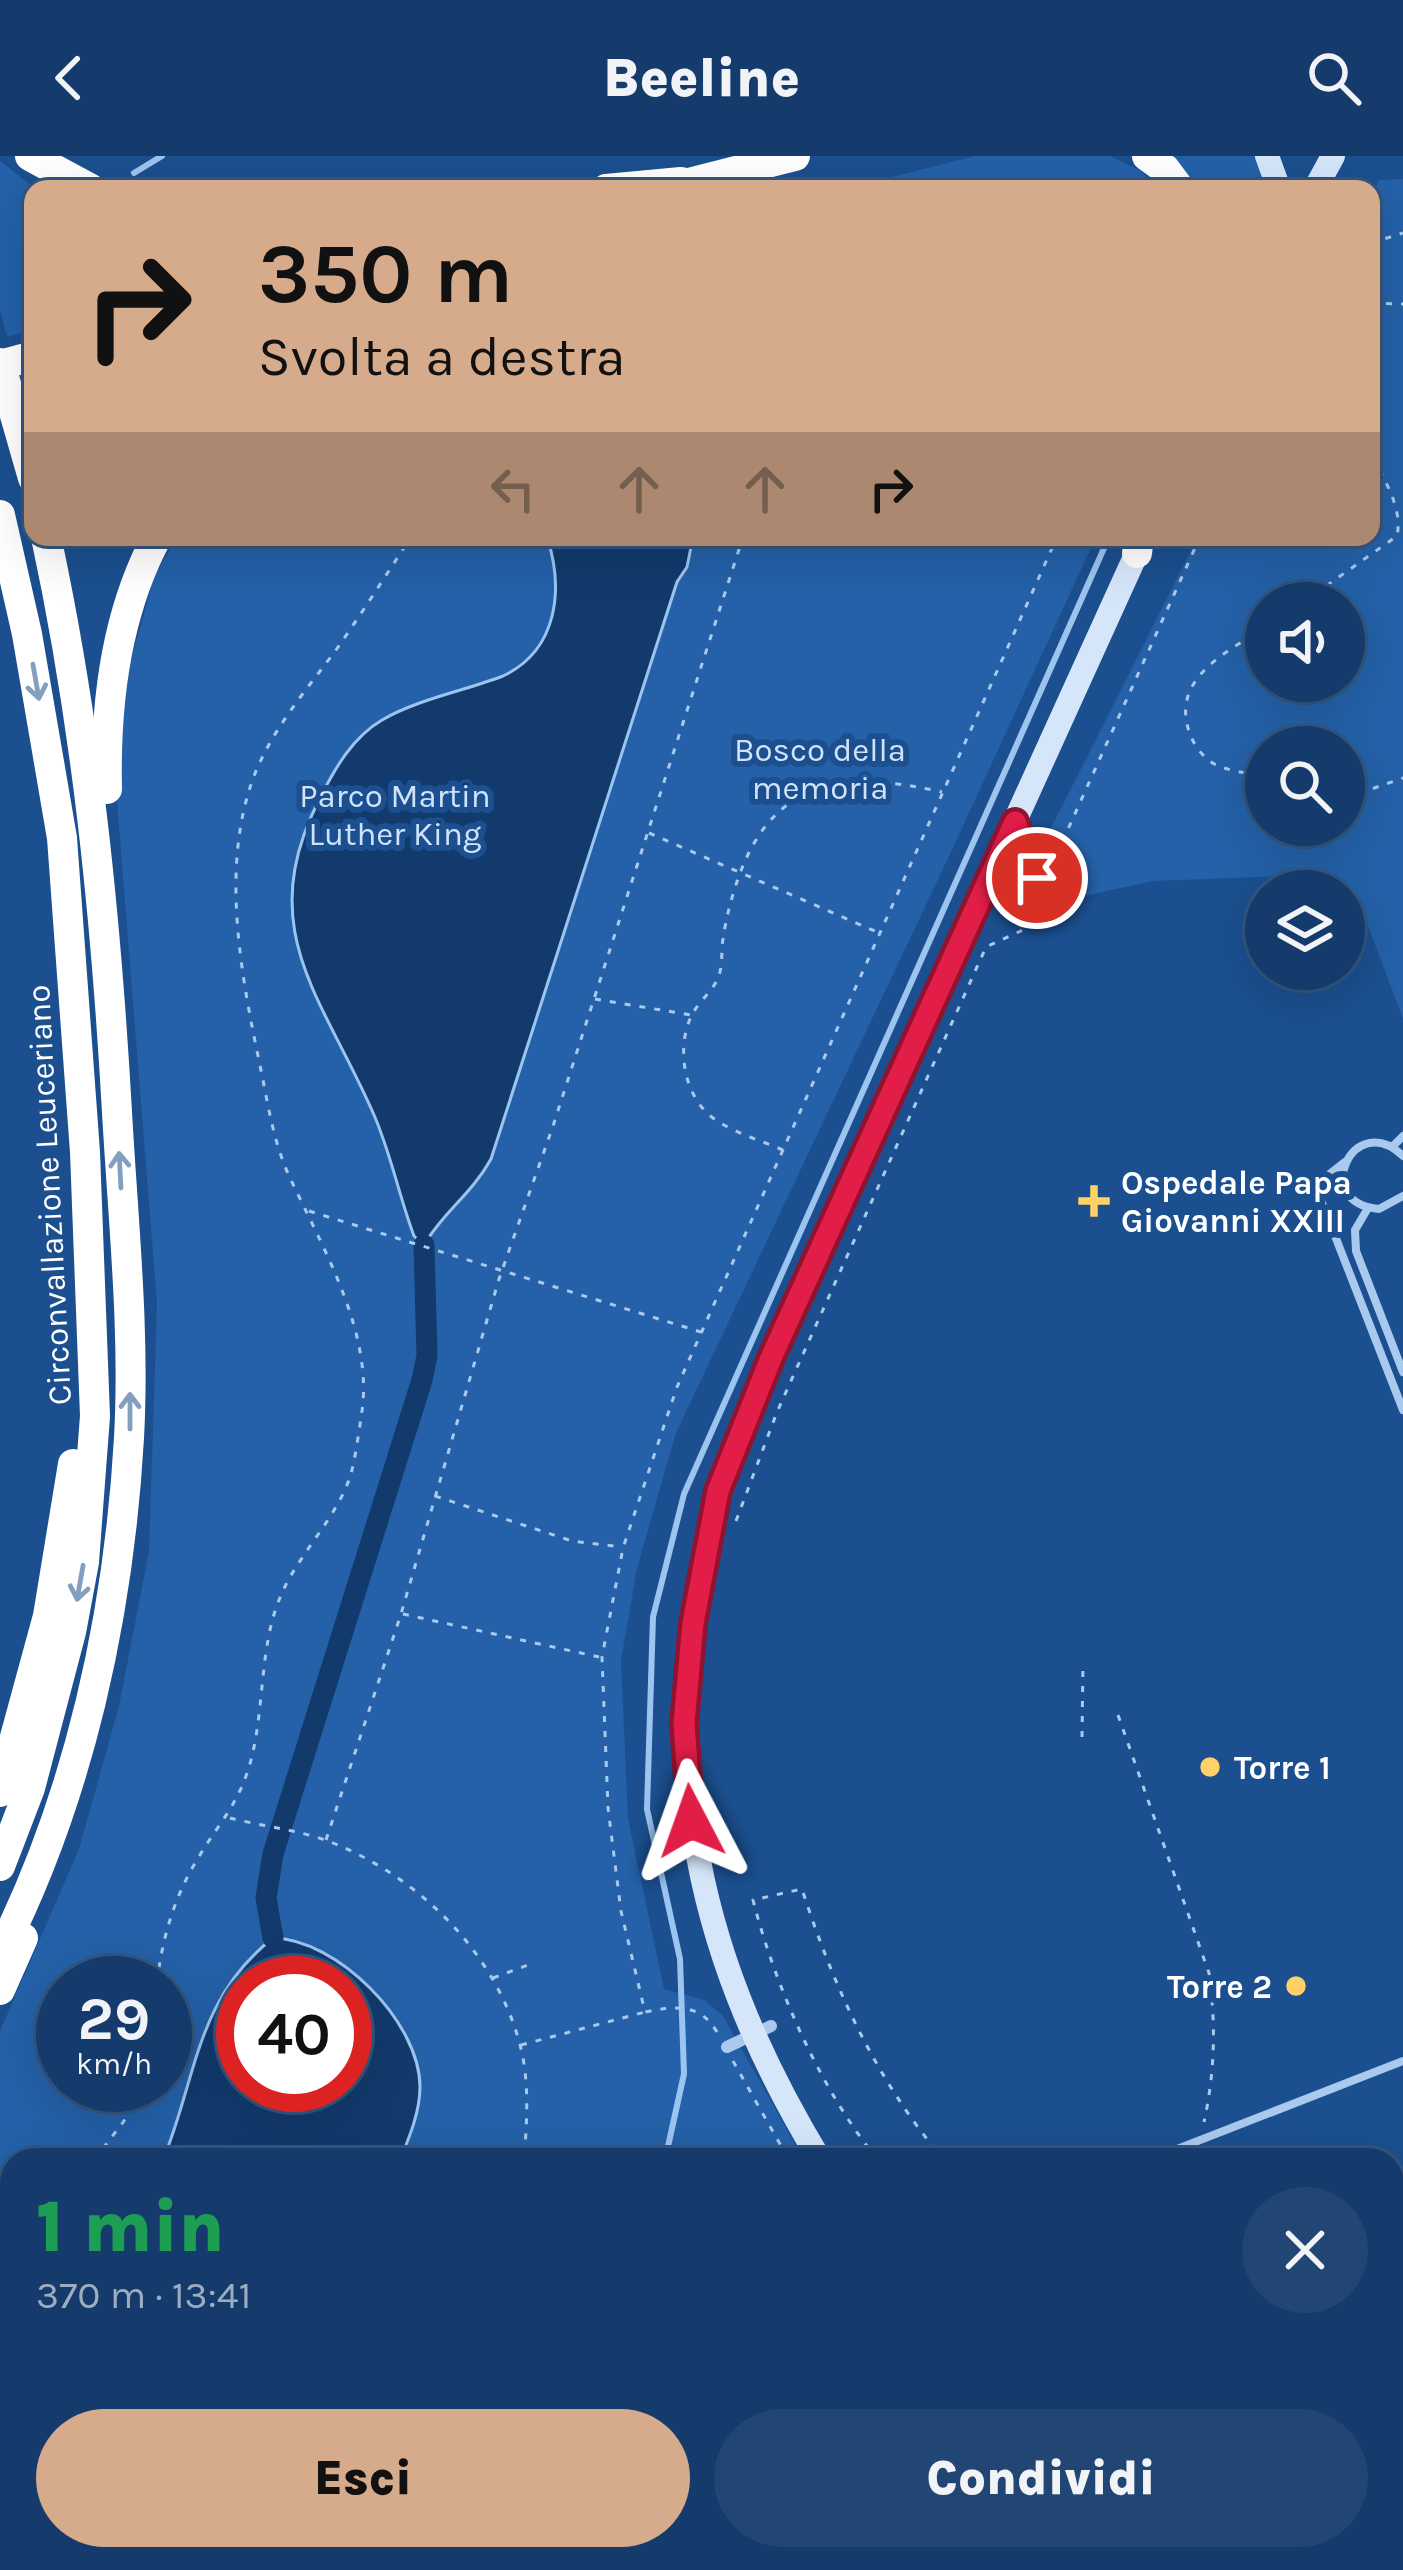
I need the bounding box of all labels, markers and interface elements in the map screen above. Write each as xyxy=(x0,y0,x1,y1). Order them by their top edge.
icon: back xyxy=(36,45,102,111)
icon: search xyxy=(1301,45,1367,111)
text: Beeline xyxy=(603,46,800,110)
text: 350 m xyxy=(258,225,513,323)
icon: right xyxy=(60,228,216,384)
text: Svolta a destra xyxy=(258,325,625,389)
icon: left xyxy=(480,456,546,522)
icon: ahead xyxy=(606,456,672,522)
icon: ahead xyxy=(732,456,798,522)
icon: right xyxy=(858,456,924,522)
map controls xyxy=(1245,582,1365,990)
button: sound xyxy=(1245,582,1365,702)
one-way arrow xyxy=(26,662,48,701)
button: search xyxy=(1245,726,1365,846)
park label: Bosco della memoria xyxy=(734,731,906,807)
park label: Parco Martin Luther King xyxy=(299,777,491,853)
pin xyxy=(986,827,1088,929)
icon: arrive xyxy=(1004,845,1070,911)
button: layers xyxy=(1245,870,1365,990)
street label: Circonvallazione Leuceriano xyxy=(19,984,79,1406)
one-way arrow xyxy=(108,1151,131,1190)
place label: Ospedale Papa Giovanni XXIII xyxy=(1121,1164,1352,1240)
marker: Ospedale Papa Giovanni XXIII xyxy=(1078,1185,1110,1217)
one-way arrow xyxy=(119,1392,141,1431)
one-way arrow xyxy=(68,1563,91,1602)
place label: Torre 1 xyxy=(1234,1749,1331,1787)
marker: Torre 1 xyxy=(1197,1754,1223,1780)
position arrow xyxy=(628,1758,754,1884)
speed limit sign: 40 xyxy=(216,1956,372,2112)
place label: Torre 2 xyxy=(1167,1968,1272,2006)
marker: Torre 2 xyxy=(1283,1973,1309,1999)
text: 29 xyxy=(78,1984,150,2054)
text: km/h xyxy=(76,2046,152,2082)
text: 1 min xyxy=(36,2185,225,2269)
button: close xyxy=(1242,2187,1368,2313)
text: 370 m · 13:41 xyxy=(36,2272,251,2318)
button: Esci xyxy=(36,2409,690,2547)
button: Condividi xyxy=(714,2409,1368,2547)

